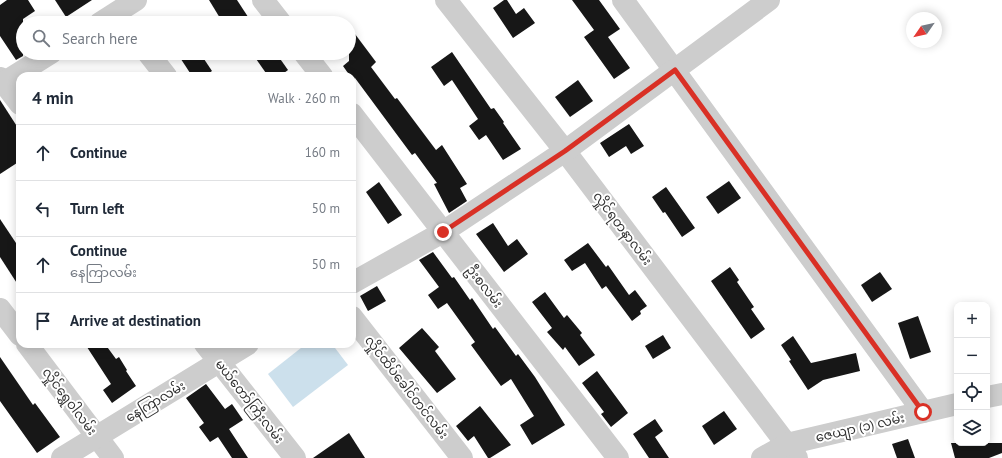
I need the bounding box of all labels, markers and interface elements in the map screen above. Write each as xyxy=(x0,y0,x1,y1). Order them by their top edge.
north arrow xyxy=(906,12,942,48)
search box xyxy=(16,16,356,60)
icon: search xyxy=(30,27,52,49)
text: Search here xyxy=(62,29,138,48)
text: 4 min xyxy=(32,87,73,109)
text: Walk · 260 m xyxy=(268,90,340,107)
icon: ahead xyxy=(32,142,54,164)
text: Continue xyxy=(70,143,127,162)
text: 160 m xyxy=(305,144,340,161)
street label: လှိုင်ရတနာလမ်း xyxy=(588,188,656,270)
icon: left xyxy=(32,198,54,220)
text: Turn left xyxy=(70,199,124,218)
text: 50 m xyxy=(312,200,340,217)
route end xyxy=(434,223,452,241)
text: Continue xyxy=(70,241,127,260)
icon: ahead xyxy=(32,254,54,276)
text: 50 m xyxy=(312,256,340,273)
street label: ဦးစလမ်း xyxy=(461,261,507,312)
text: နေကြာလမ်း xyxy=(70,264,137,281)
map controls xyxy=(954,302,990,446)
button: + xyxy=(954,302,990,338)
icon: arrive xyxy=(32,310,54,332)
text: Arrive at destination xyxy=(70,311,201,330)
street label: လှိုင်ထိပ်ခေါင်တင်လမ်း xyxy=(359,332,452,444)
button: − xyxy=(954,338,990,374)
street label: မယ်တော်ကြီးလမ်း xyxy=(210,356,288,448)
street label: လှိုင်ရွှေဝါလမ်း xyxy=(37,364,101,440)
button: locate xyxy=(954,374,990,410)
street label: နေကြာလမ်း xyxy=(122,377,189,428)
route start xyxy=(914,403,932,421)
street label: ဇေယျာ (၁) လမ်း xyxy=(814,409,907,448)
button: layers xyxy=(954,410,990,446)

